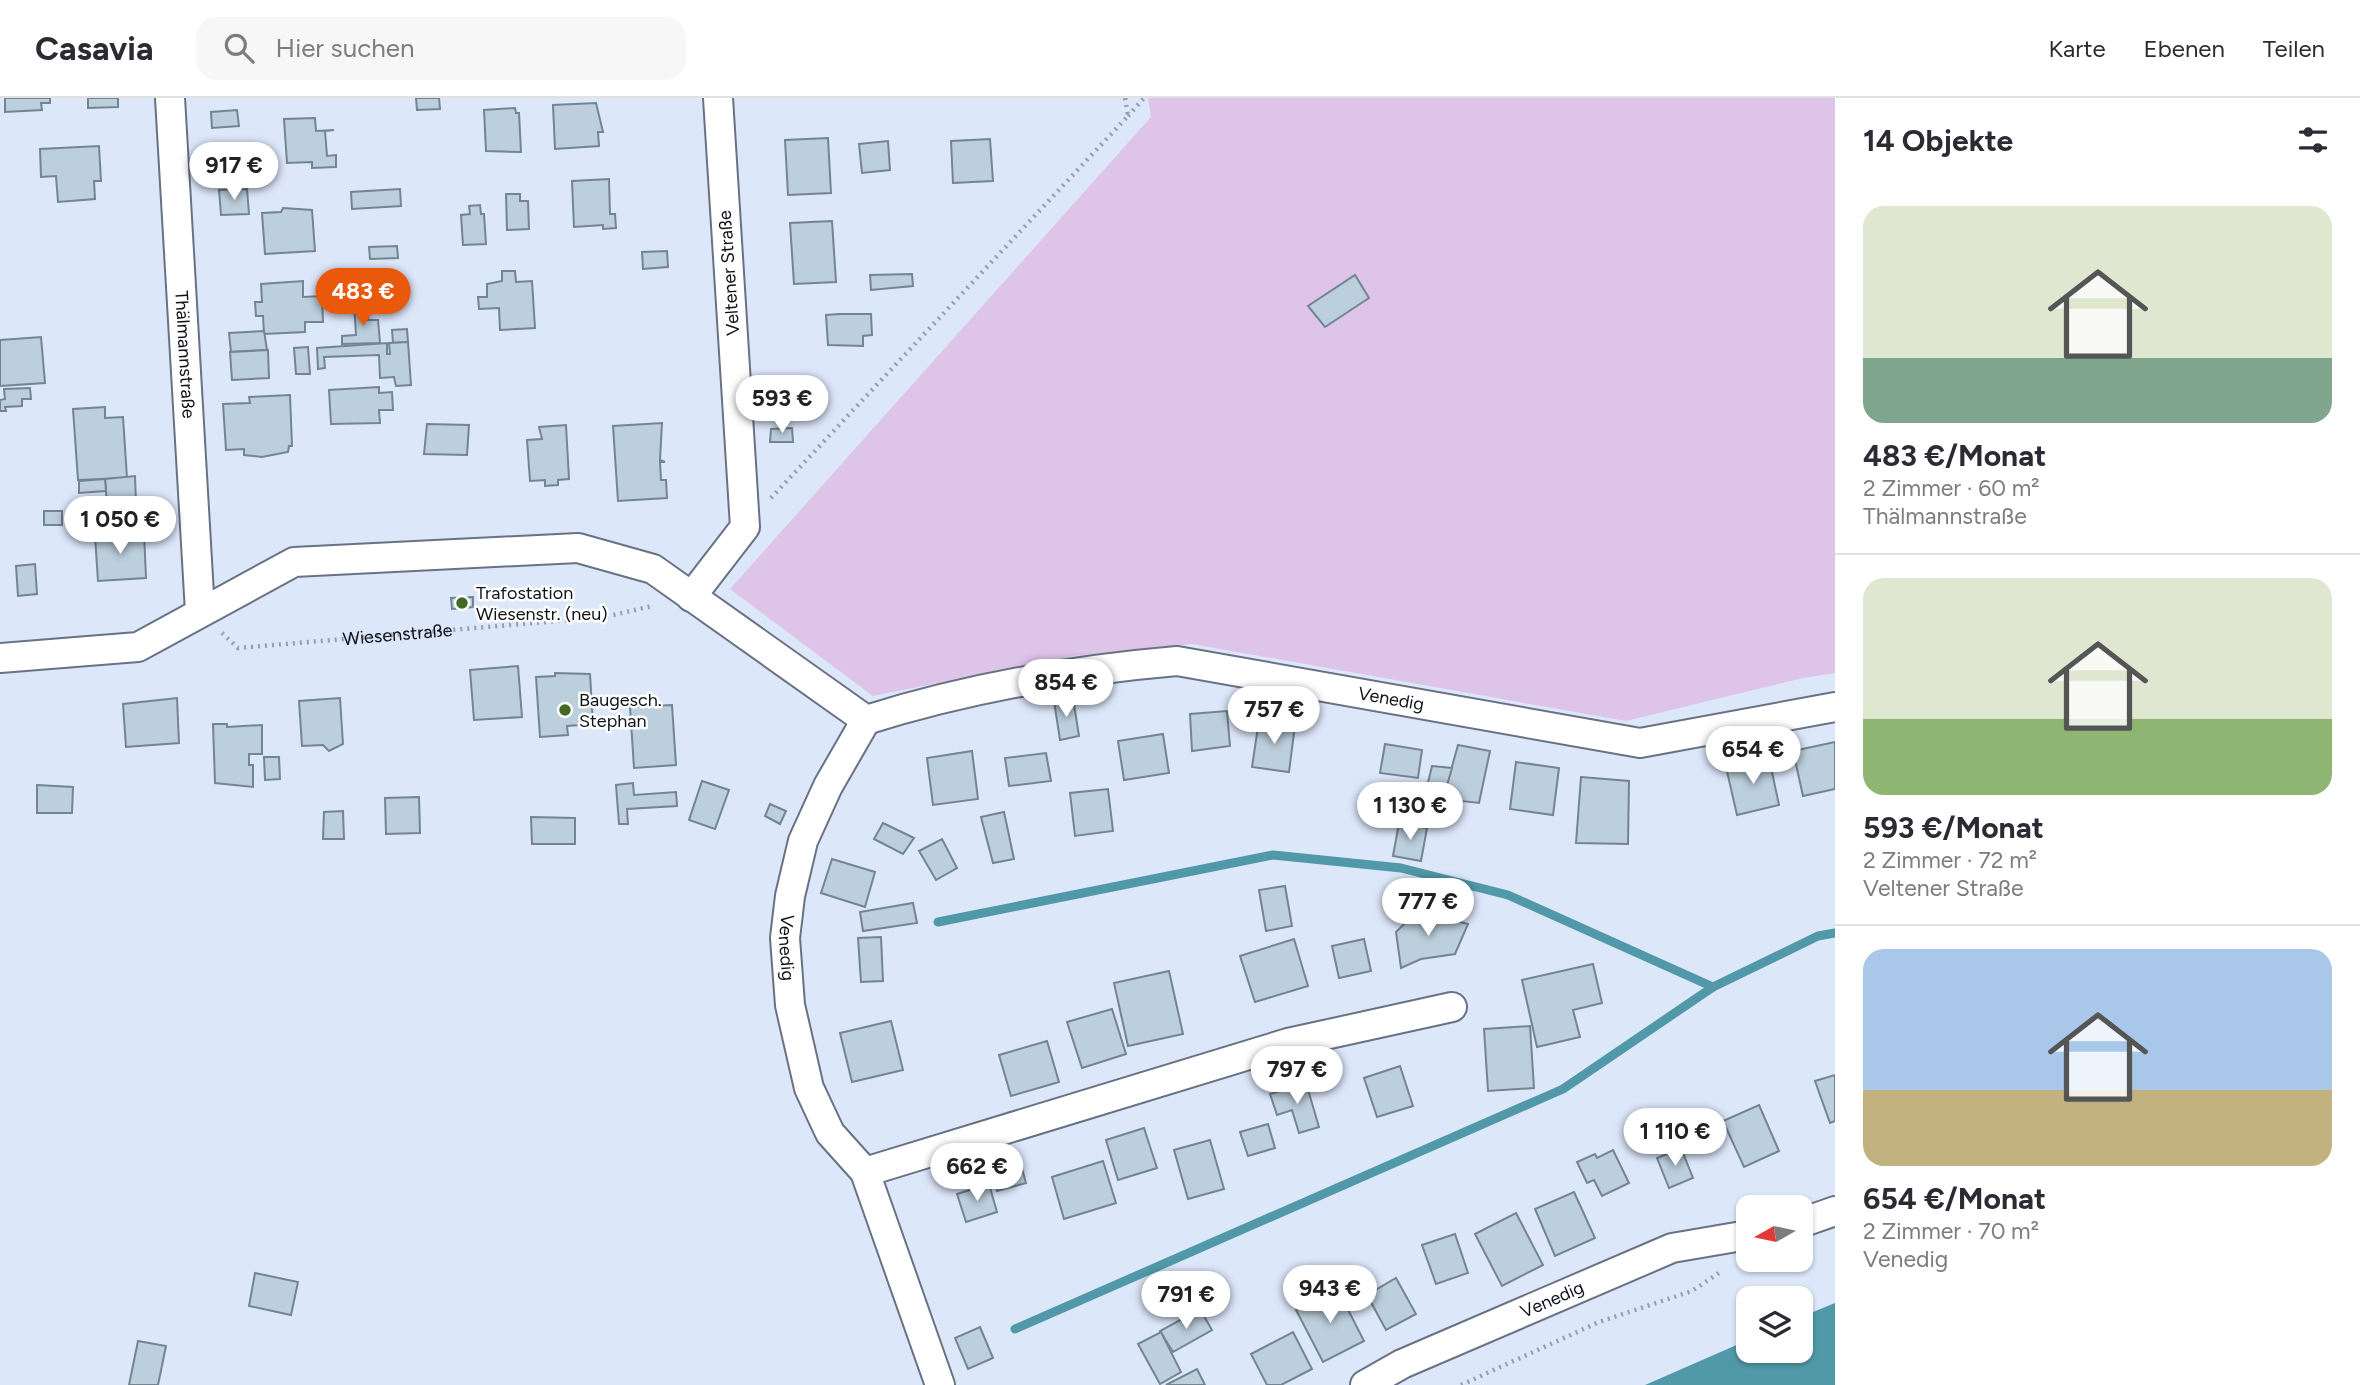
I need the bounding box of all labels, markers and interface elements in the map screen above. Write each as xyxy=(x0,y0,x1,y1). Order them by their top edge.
search box xyxy=(196,17,686,80)
text: Casavia xyxy=(35,29,154,68)
icon: search xyxy=(220,29,258,67)
text: Hier suchen xyxy=(276,32,414,64)
text: Karte xyxy=(2049,34,2106,63)
text: Ebenen xyxy=(2144,34,2225,63)
text: Teilen xyxy=(2263,34,2325,63)
icon: filters xyxy=(2294,121,2332,159)
text: 14 Objekte xyxy=(1863,122,2013,159)
pin: 917 € xyxy=(185,142,283,202)
text: 917 € xyxy=(205,151,263,179)
street label: Veltener Straße xyxy=(714,209,744,336)
icon: home xyxy=(2035,251,2161,377)
pin: 483 € xyxy=(314,268,412,328)
text: 483 € xyxy=(332,277,394,305)
street label: Thälmannstraße xyxy=(170,290,200,419)
pin: 593 € xyxy=(733,376,831,435)
text: 593 € xyxy=(752,384,812,412)
text: 483 €/Monat xyxy=(1863,437,2046,474)
text: 2 Zimmer · 60 m² xyxy=(1863,474,2040,502)
pin: 1 050 € xyxy=(55,496,185,556)
text: Thälmannstraße xyxy=(1863,502,2027,530)
text: 1 050 € xyxy=(80,505,160,533)
place label: Trafostation Wiesenstr. (neu) xyxy=(476,582,608,625)
marker: Trafostation Wiesenstr. (neu) xyxy=(454,595,470,611)
street label: Wiesenstraße xyxy=(342,619,453,650)
icon: home xyxy=(2035,623,2161,749)
pin: 854 € xyxy=(1017,660,1115,719)
text: 854 € xyxy=(1034,668,1098,696)
street label: Venedig xyxy=(1356,682,1426,716)
pin: 757 € xyxy=(1225,686,1323,746)
place label: Baugesch. Stephan xyxy=(579,689,662,732)
text: 757 € xyxy=(1244,695,1304,723)
marker: Baugesch. Stephan xyxy=(557,702,573,718)
pin: 654 € xyxy=(1704,726,1802,786)
text: 654 € xyxy=(1722,735,1784,763)
pin: 1 130 € xyxy=(1345,782,1475,842)
text: 1 130 € xyxy=(1373,791,1447,819)
text: 593 €/Monat xyxy=(1863,809,2044,846)
text: 2 Zimmer · 72 m² xyxy=(1863,846,2037,874)
text: Veltener Straße xyxy=(1863,874,2024,902)
pin: 777 € xyxy=(1379,878,1477,938)
text: 777 € xyxy=(1398,887,1458,915)
street label: Venedig xyxy=(774,913,799,982)
icon: home xyxy=(2035,994,2161,1120)
pin: 797 € xyxy=(1248,1046,1346,1106)
text: 797 € xyxy=(1267,1055,1327,1083)
pin: 1 110 € xyxy=(1610,1108,1740,1168)
text: 1 110 € xyxy=(1640,1117,1710,1145)
pin: 662 € xyxy=(928,1144,1026,1203)
text: 662 € xyxy=(946,1152,1008,1180)
text: 654 €/Monat xyxy=(1863,1180,2046,1217)
north arrow xyxy=(1736,1195,1813,1272)
map controls xyxy=(1736,1195,1813,1363)
text: 2 Zimmer · 70 m² xyxy=(1863,1217,2039,1245)
text: Venedig xyxy=(1863,1245,1948,1273)
pin: 943 € xyxy=(1281,1266,1379,1325)
pin: 791 € xyxy=(1137,1272,1235,1331)
text: 943 € xyxy=(1299,1274,1361,1302)
street label: Venedig xyxy=(1517,1276,1587,1323)
text: 791 € xyxy=(1157,1280,1215,1308)
button: layers xyxy=(1736,1286,1813,1363)

